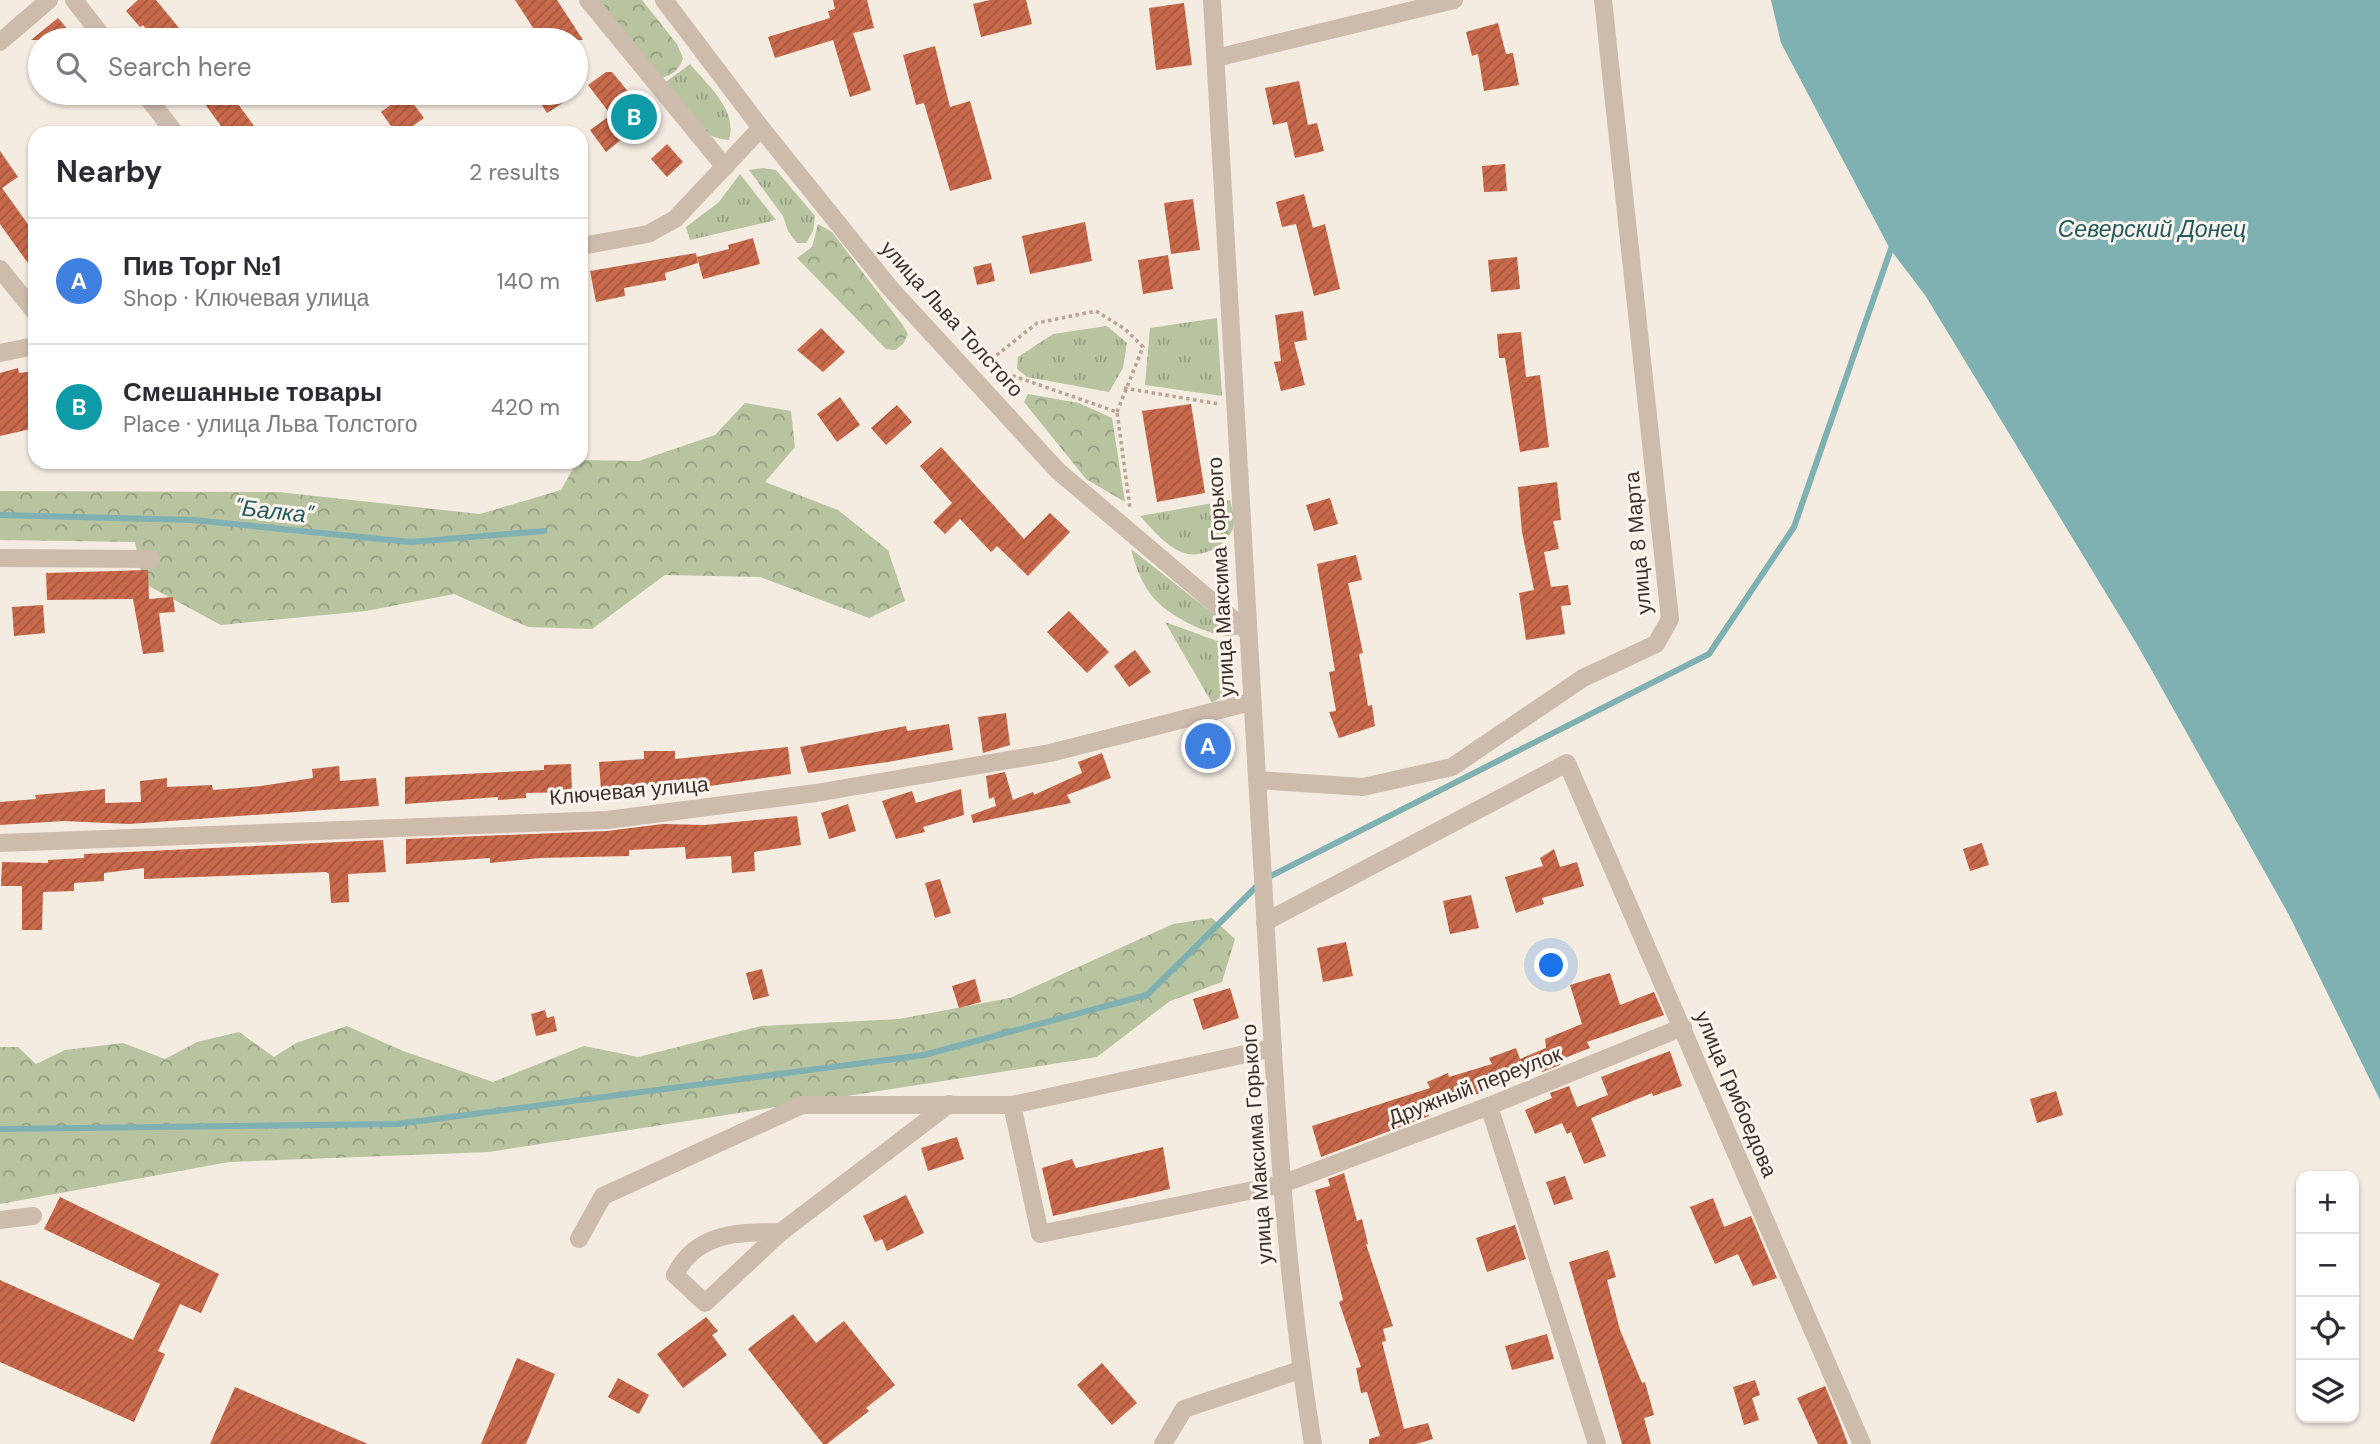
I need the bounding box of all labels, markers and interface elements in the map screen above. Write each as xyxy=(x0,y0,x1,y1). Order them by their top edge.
search box xyxy=(28,28,588,105)
icon: search xyxy=(52,48,90,86)
text: Search here xyxy=(108,50,251,84)
pin: B xyxy=(611,91,657,143)
text: Nearby xyxy=(56,152,162,191)
text: 2 results xyxy=(469,157,560,187)
water label: Северский Донец xyxy=(2058,214,2246,244)
street label: улица Льва Толстого xyxy=(874,235,1030,403)
text: Пив Торг №1 xyxy=(123,249,281,283)
text: A xyxy=(71,266,87,296)
text: 140 m xyxy=(497,266,560,296)
text: Shop · Ключевая улица xyxy=(123,283,369,313)
text: Смешанные товары xyxy=(123,375,382,409)
text: B xyxy=(72,392,86,422)
text: 420 m xyxy=(491,392,560,422)
text: Place · улица Льва Толстого xyxy=(123,409,418,439)
street label: улица Максима Горького xyxy=(1201,456,1241,698)
street label: улица 8 Марта xyxy=(1618,470,1658,616)
water label: "Балка" xyxy=(233,492,316,530)
pin: A xyxy=(1185,720,1231,772)
street label: Ключевая улица xyxy=(548,770,710,812)
your location xyxy=(1534,948,1568,982)
street label: улица Грибоедова xyxy=(1688,1006,1784,1182)
street label: улица Максима Горького xyxy=(1235,1023,1279,1265)
street label: Дружный переулок xyxy=(1384,1040,1567,1132)
map controls xyxy=(2296,1171,2359,1423)
button: + xyxy=(2296,1171,2359,1234)
button: − xyxy=(2296,1234,2359,1297)
button: locate xyxy=(2296,1297,2359,1360)
button: layers xyxy=(2296,1360,2359,1423)

